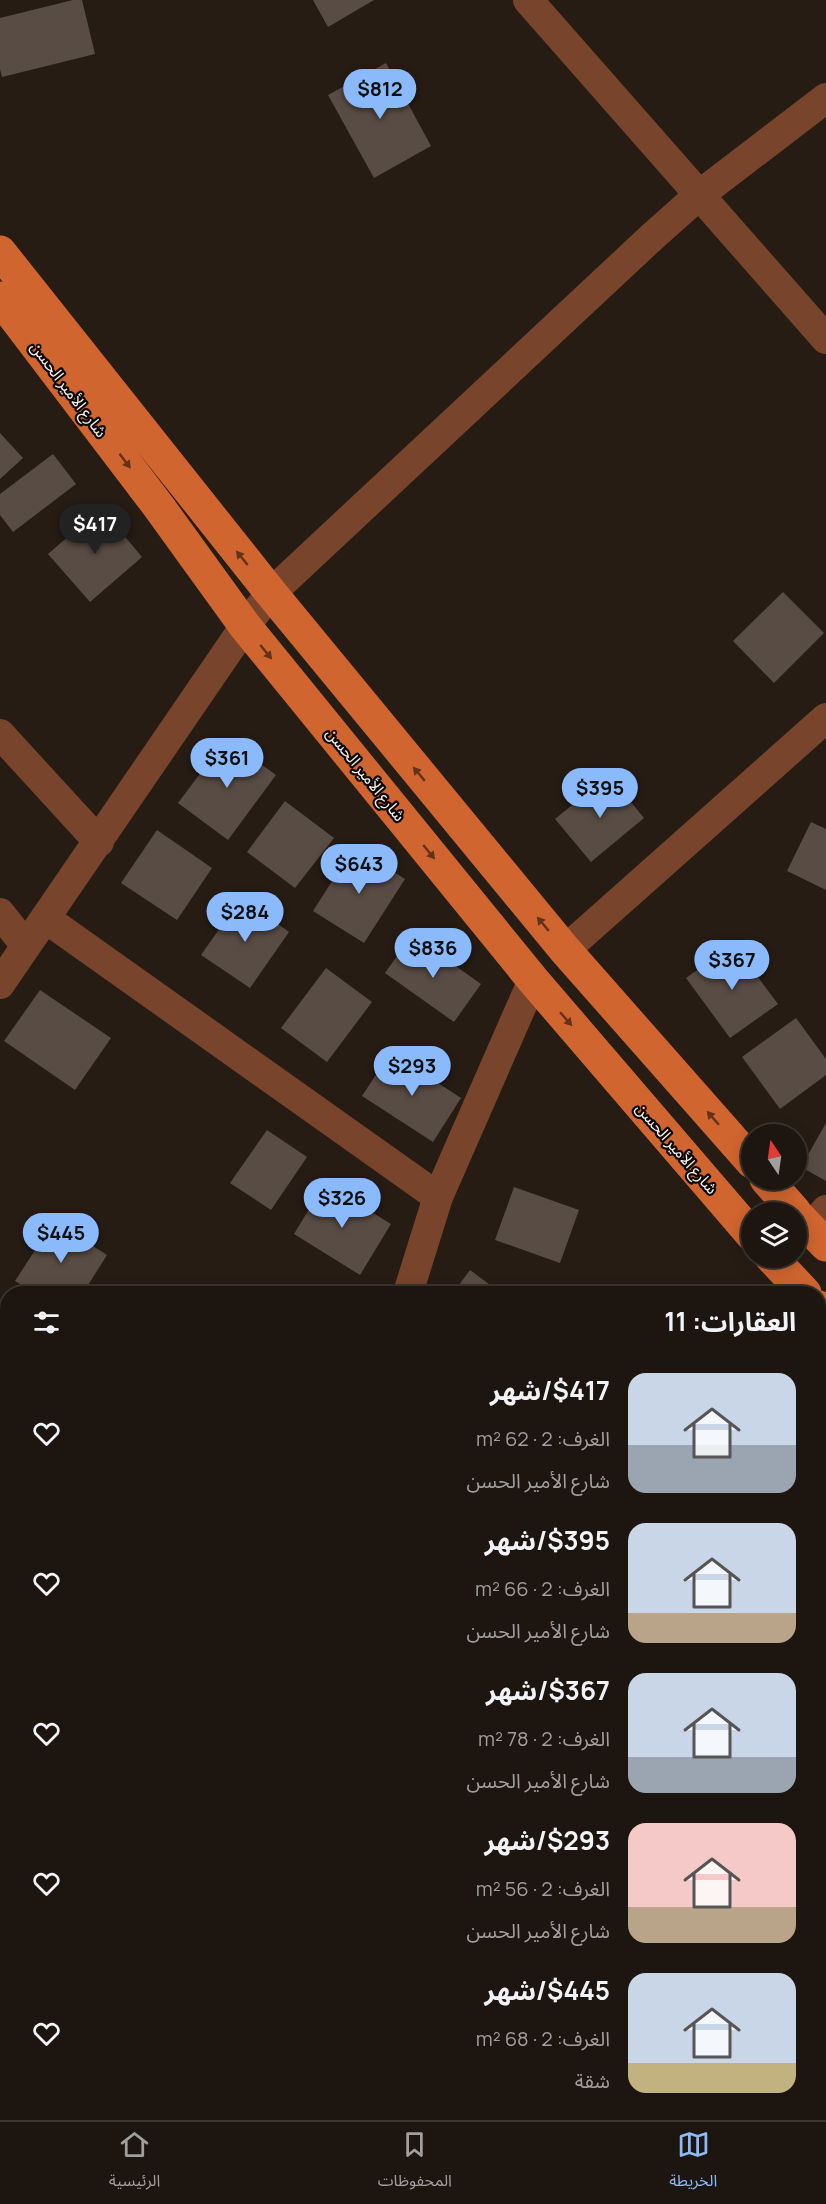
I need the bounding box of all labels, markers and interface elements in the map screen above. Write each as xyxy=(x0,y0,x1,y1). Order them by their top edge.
pin: $812 xyxy=(344,69,416,120)
text: $812 xyxy=(357,75,403,102)
street label: شارع الأمير الحسن xyxy=(24,337,112,443)
one-way arrow xyxy=(118,454,130,469)
pin: $417 xyxy=(59,504,131,555)
text: $417 xyxy=(73,510,117,537)
one-way arrow xyxy=(236,550,249,566)
one-way arrow xyxy=(259,644,272,659)
street label: شارع الأمير الحسن xyxy=(320,722,411,827)
pin: $361 xyxy=(191,738,263,789)
text: $361 xyxy=(204,744,250,771)
one-way arrow xyxy=(414,766,426,781)
pin: $395 xyxy=(564,768,636,819)
text: $395 xyxy=(576,774,624,801)
pin: $643 xyxy=(323,844,395,895)
one-way arrow xyxy=(422,844,435,860)
text: $643 xyxy=(335,850,383,877)
pin: $284 xyxy=(209,892,281,943)
text: $284 xyxy=(221,898,269,925)
one-way arrow xyxy=(537,916,550,932)
pin: $836 xyxy=(397,928,469,979)
text: $836 xyxy=(409,934,457,961)
pin: $367 xyxy=(696,940,768,991)
text: $367 xyxy=(708,946,756,973)
one-way arrow xyxy=(559,1011,573,1026)
pin: $293 xyxy=(376,1046,448,1097)
text: $293 xyxy=(388,1052,436,1079)
street label: شارع الأمير الحسن xyxy=(630,1097,723,1200)
one-way arrow xyxy=(706,1111,720,1126)
north arrow xyxy=(741,1124,807,1190)
map controls xyxy=(741,1124,807,1268)
pin: $326 xyxy=(306,1178,378,1229)
text: $326 xyxy=(318,1184,366,1211)
button: layers xyxy=(741,1202,807,1268)
pin: $445 xyxy=(25,1213,97,1264)
text: $445 xyxy=(37,1219,85,1246)
text: العقارات: 11 xyxy=(664,1303,796,1339)
icon: filters xyxy=(30,1306,63,1339)
text: $417/شهر xyxy=(490,1372,610,1408)
icon: home xyxy=(676,1397,748,1469)
icon: heart xyxy=(30,1417,63,1450)
text: الغرف: 2 · 62 m² xyxy=(476,1425,610,1452)
text: شارع الأمير الحسن xyxy=(466,1467,610,1494)
text: $395/شهر xyxy=(485,1522,610,1558)
icon: home xyxy=(676,1547,748,1619)
icon: heart xyxy=(30,1567,63,1600)
text: الغرف: 2 · 66 m² xyxy=(475,1575,610,1602)
text: شارع الأمير الحسن xyxy=(466,1617,610,1644)
text: $367/شهر xyxy=(486,1672,610,1708)
icon: home xyxy=(676,1697,748,1769)
icon: heart xyxy=(30,1717,63,1750)
text: الغرف: 2 · 78 m² xyxy=(478,1725,610,1752)
text: شارع الأمير الحسن xyxy=(466,1767,610,1794)
text: $293/شهر xyxy=(484,1822,610,1858)
icon: home xyxy=(676,1847,748,1919)
icon: heart xyxy=(30,1867,63,1900)
text: الغرف: 2 · 56 m² xyxy=(476,1875,610,1902)
text: شارع الأمير الحسن xyxy=(466,1917,610,1944)
text: $445/شهر xyxy=(485,1972,610,2008)
icon: home xyxy=(676,1997,748,2069)
icon: heart xyxy=(30,2017,63,2050)
text: الغرف: 2 · 68 m² xyxy=(476,2025,610,2052)
text: شقة xyxy=(575,2067,610,2094)
tab: الرئيسية xyxy=(109,2128,160,2198)
tab: المحفوظات xyxy=(378,2128,452,2198)
tab: الخريطة xyxy=(669,2128,717,2198)

